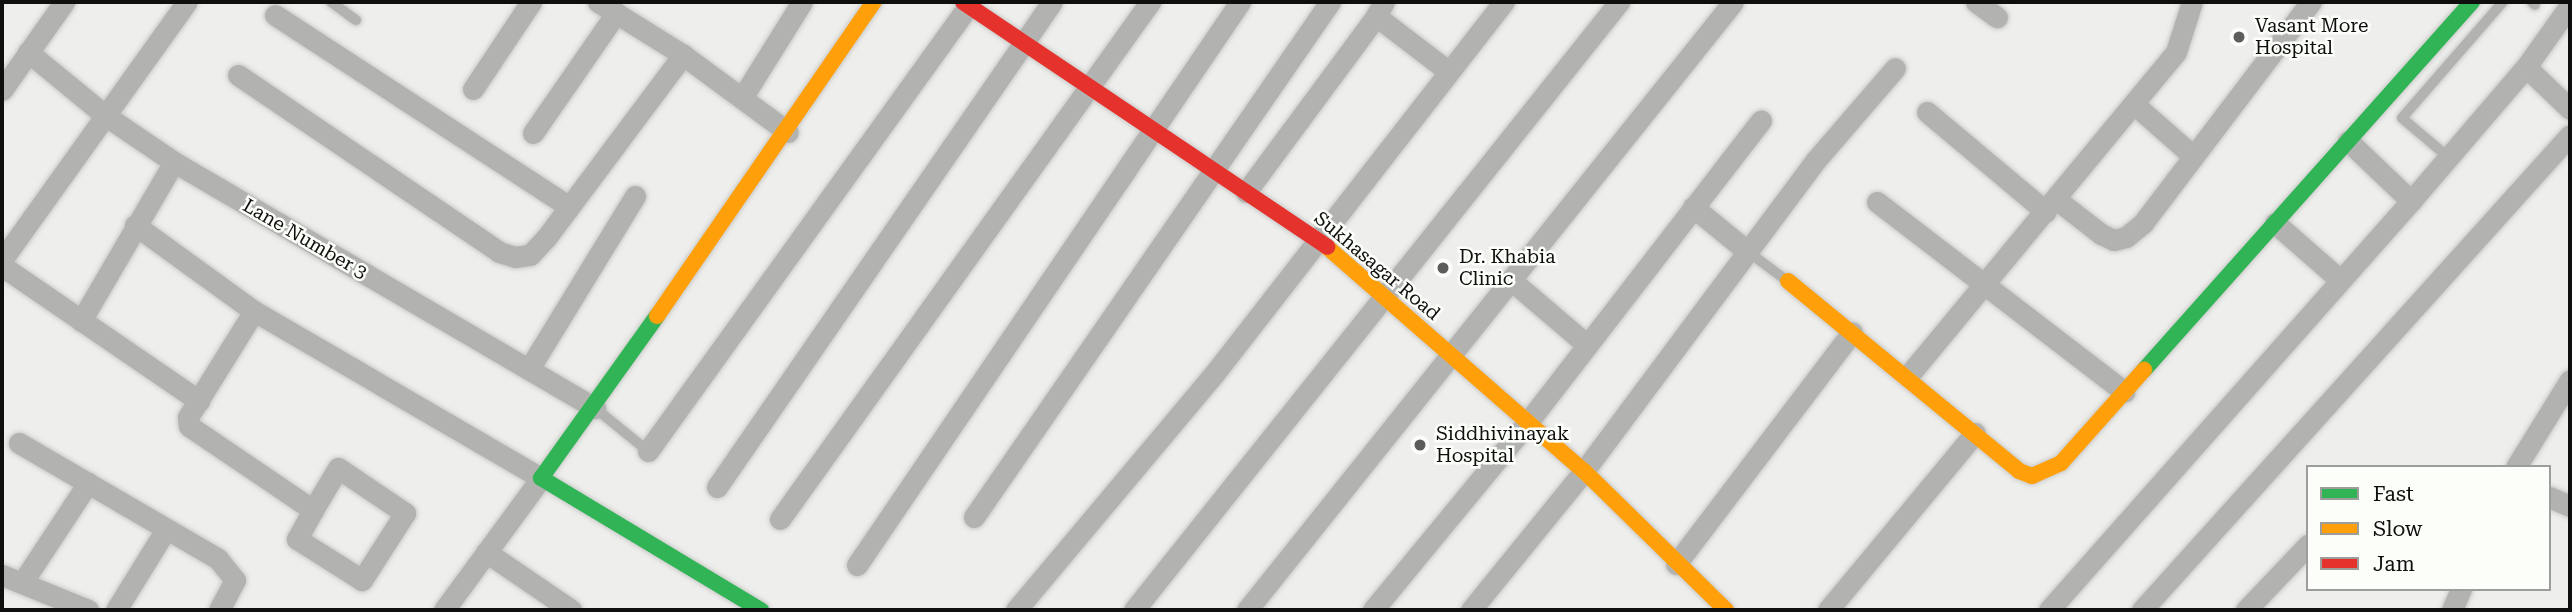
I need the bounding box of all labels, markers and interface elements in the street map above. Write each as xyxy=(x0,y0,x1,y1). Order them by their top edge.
place label: Vasant More Hospital xyxy=(2255,15,2368,59)
marker: Vasant More Hospital xyxy=(2229,27,2249,47)
street label: Lane Number 3 xyxy=(239,194,371,284)
street label: Sukhasagar Road xyxy=(1309,207,1445,325)
place label: Dr. Khabia Clinic xyxy=(1459,246,1555,290)
marker: Dr. Khabia Clinic xyxy=(1433,258,1453,278)
place label: Siddhivinayak Hospital xyxy=(1436,423,1569,467)
marker: Siddhivinayak Hospital xyxy=(1410,435,1430,455)
legend xyxy=(2306,465,2551,591)
text: Fast xyxy=(2373,482,2414,506)
text: Slow xyxy=(2373,517,2422,541)
text: Jam xyxy=(2373,552,2415,576)

